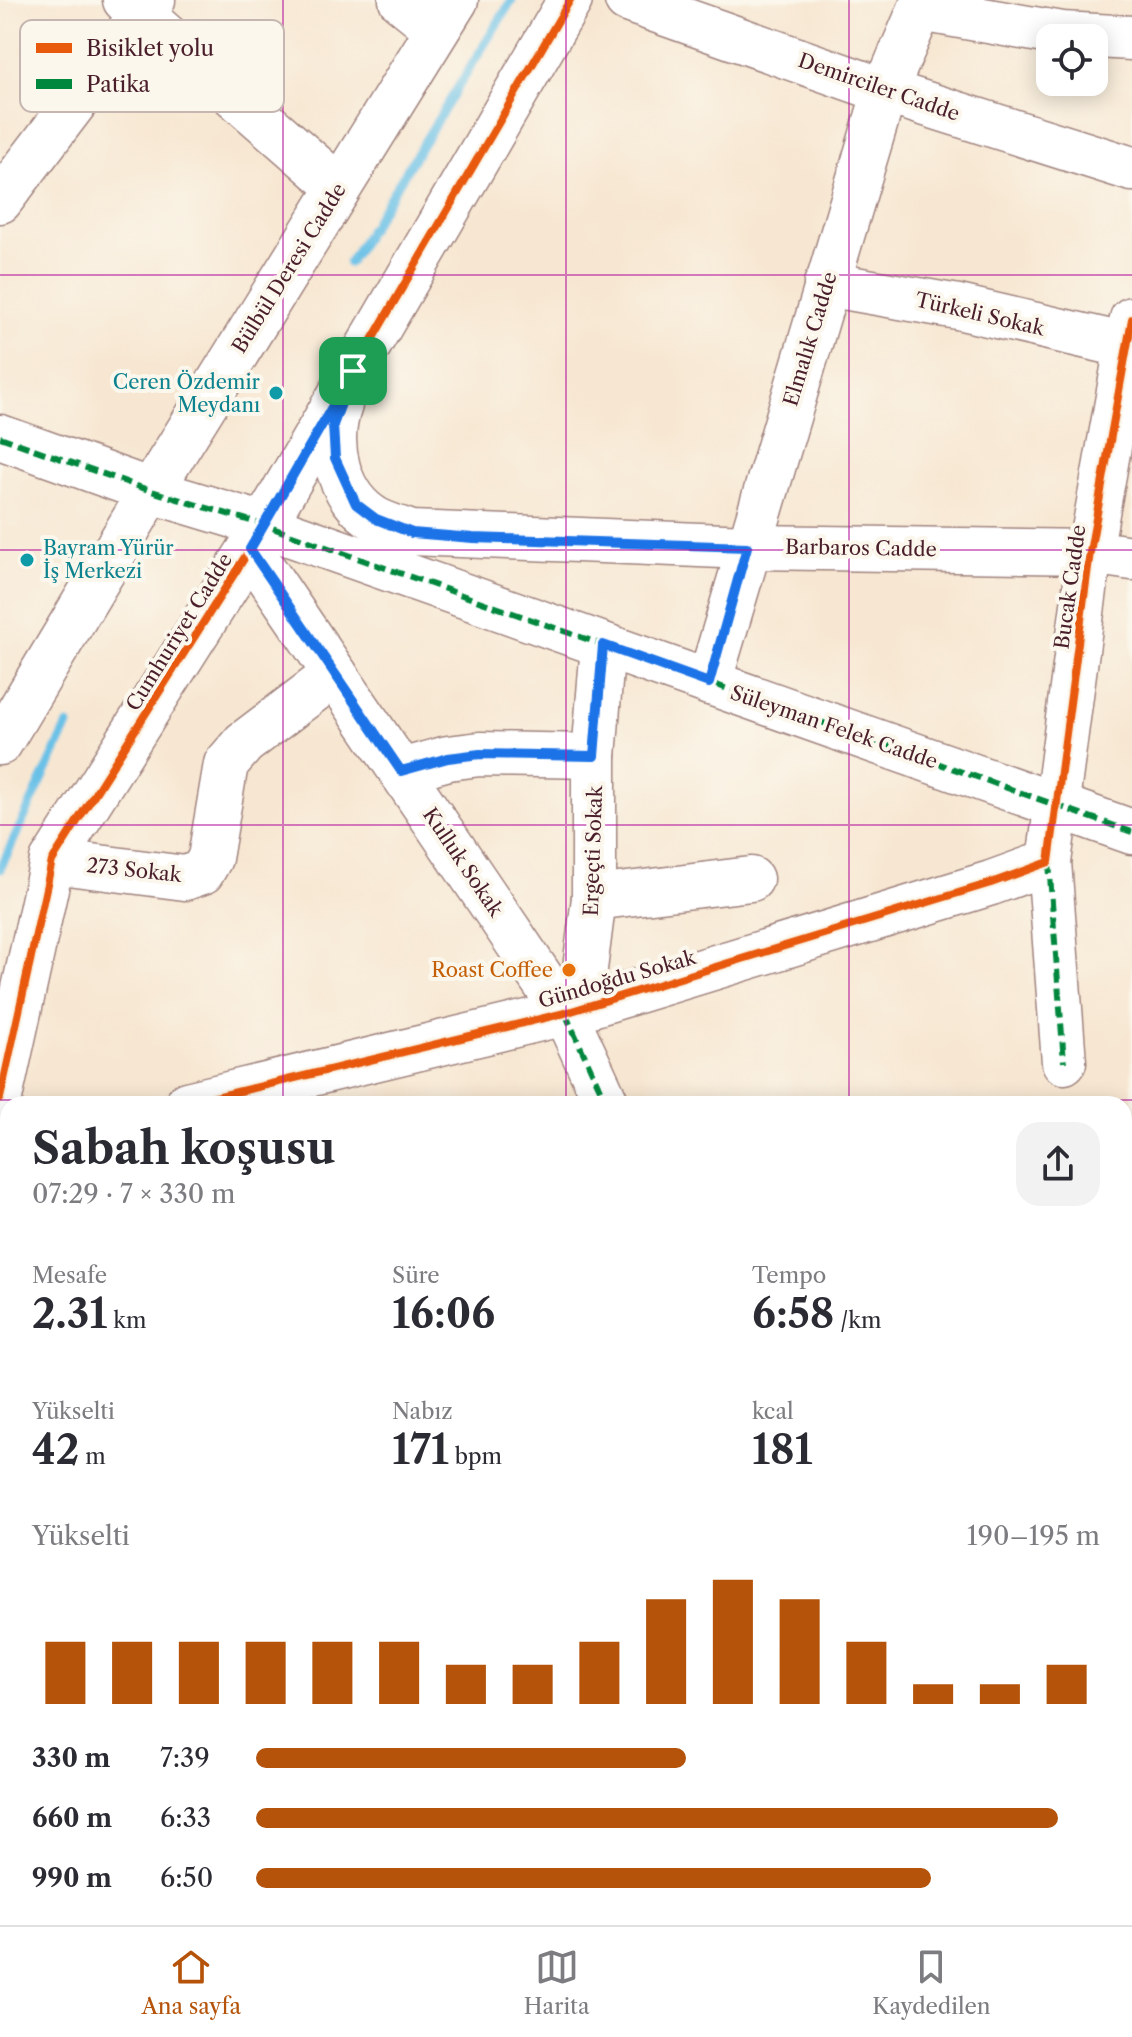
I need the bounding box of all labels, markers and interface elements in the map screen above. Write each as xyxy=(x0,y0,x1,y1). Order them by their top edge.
legend xyxy=(20,20,284,112)
map controls xyxy=(1036,24,1108,96)
button: locate xyxy=(1036,24,1108,96)
text: Bisiklet yolu xyxy=(86,35,214,62)
street label: Demirciler Cadde xyxy=(795,48,963,126)
text: Patika xyxy=(86,71,151,98)
street label: Bülbül Deresi Cadde xyxy=(227,179,351,357)
street label: Elmalık Cadde xyxy=(778,269,842,409)
street label: Türkeli Sokak xyxy=(913,288,1048,341)
pin xyxy=(319,337,387,405)
icon: arrive xyxy=(331,349,375,393)
place label: Ceren Özdemir Meydanı xyxy=(113,369,261,417)
marker: Ceren Özdemir Meydanı xyxy=(267,384,285,402)
street label: Bucak Cadde xyxy=(1049,523,1091,651)
street label: Barbaros Cadde xyxy=(785,535,937,561)
place label: Bayram Yürür İş Merkezi xyxy=(43,536,174,583)
street label: Cumhuriyet Cadde xyxy=(121,549,237,715)
marker: Bayram Yürür İş Merkezi xyxy=(18,551,36,569)
street label: Süleyman Felek Cadde xyxy=(727,680,941,774)
street label: Ergeçti Sokak xyxy=(579,784,607,917)
street label: Kulluk Sokak xyxy=(418,803,509,922)
street label: 273 Sokak xyxy=(85,853,184,887)
street label: Gündoğdu Sokak xyxy=(535,945,700,1013)
place label: Roast Coffee xyxy=(431,958,553,982)
marker: Roast Coffee xyxy=(560,961,578,979)
text: Sabah koşusu xyxy=(32,1121,336,1175)
button: share xyxy=(1016,1122,1100,1206)
text: 07:29 · 7 × 330 m xyxy=(32,1178,235,1210)
text: Mesafe xyxy=(32,1262,107,1289)
text: Süre xyxy=(392,1262,440,1289)
text: Tempo xyxy=(752,1262,826,1289)
text: 2.31 xyxy=(32,1289,107,1338)
text: 16:06 xyxy=(392,1289,495,1338)
text: 6:58 xyxy=(752,1289,834,1338)
text: km xyxy=(107,1307,146,1334)
text: /km xyxy=(834,1307,882,1334)
text: Yükselti xyxy=(32,1398,115,1425)
text: Nabız xyxy=(392,1398,453,1425)
text: kcal xyxy=(752,1398,794,1425)
text: 42 xyxy=(32,1425,79,1474)
text: 171 xyxy=(392,1425,449,1474)
text: 181 xyxy=(752,1425,813,1474)
text: m xyxy=(79,1443,106,1470)
text: bpm xyxy=(449,1443,502,1470)
text: Yükselti xyxy=(32,1520,130,1552)
text: 190–195 m xyxy=(967,1520,1100,1552)
text: 330 m xyxy=(32,1742,110,1774)
text: 7:39 xyxy=(160,1742,210,1774)
text: 660 m xyxy=(32,1802,112,1834)
text: 6:33 xyxy=(160,1802,211,1834)
text: 990 m xyxy=(32,1862,112,1894)
text: 6:50 xyxy=(160,1862,213,1894)
tab: Ana sayfa xyxy=(141,1945,241,2020)
tab: Harita xyxy=(524,1945,590,2020)
tab: Kaydedilen xyxy=(872,1945,991,2020)

